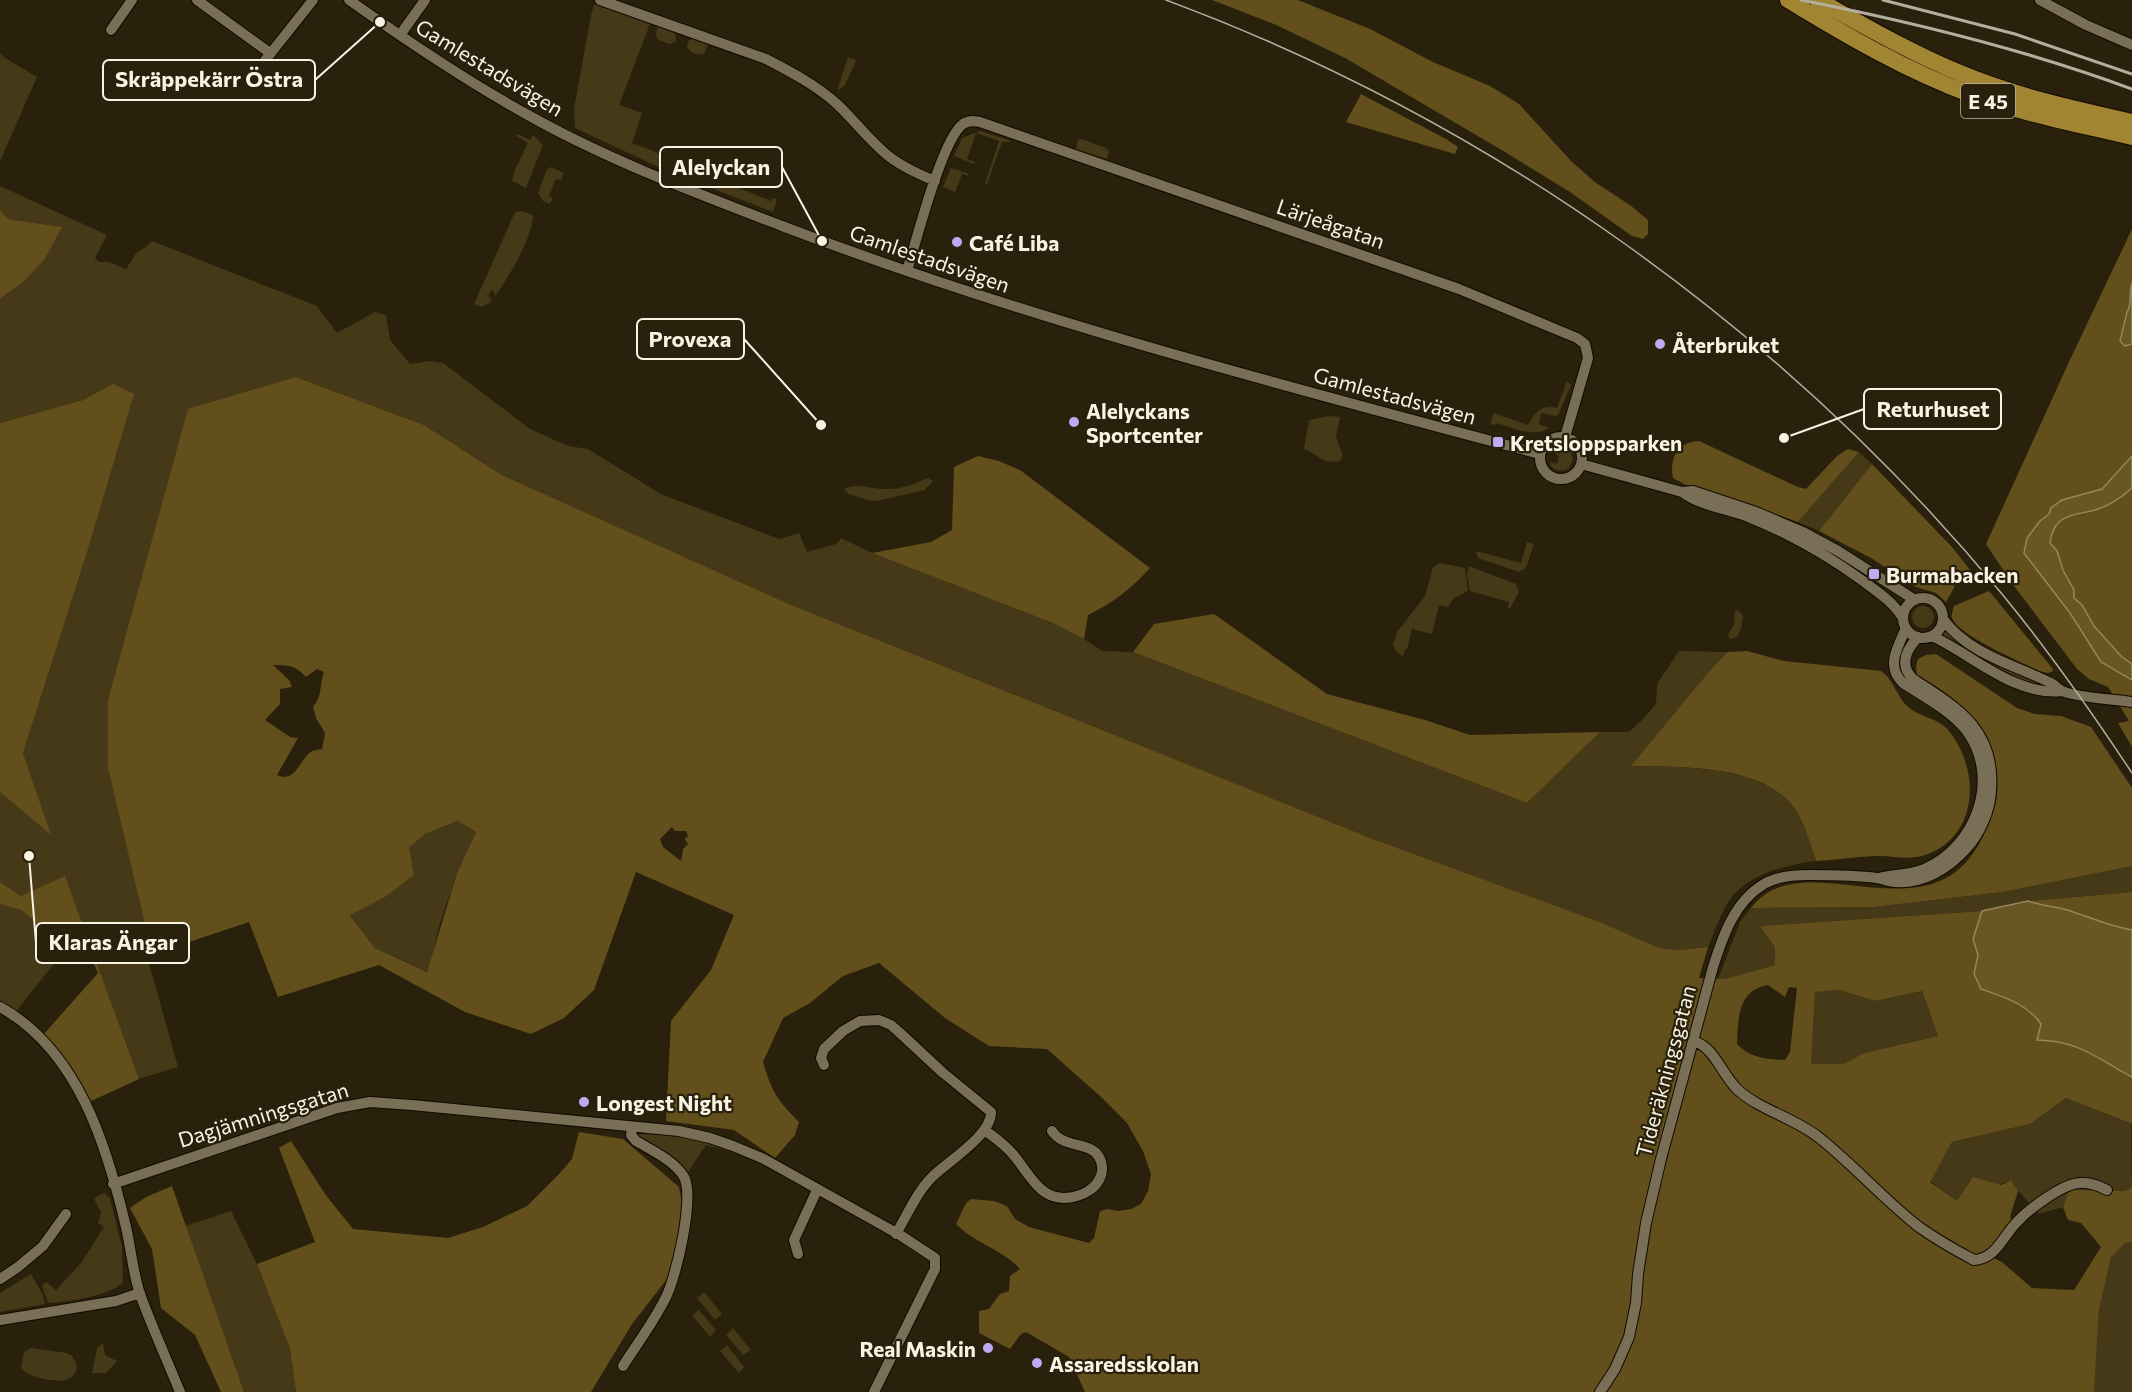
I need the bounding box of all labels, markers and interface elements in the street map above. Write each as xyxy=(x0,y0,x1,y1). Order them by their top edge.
street label: Gamlestadsvägen xyxy=(412,13,568,121)
callout: Skräppekärr Östra xyxy=(103,60,315,100)
text: Skräppekärr Östra xyxy=(115,65,303,92)
road number: E 45 xyxy=(1961,84,2015,118)
callout: Alelyckan xyxy=(660,147,782,187)
text: Alelyckan xyxy=(672,153,770,180)
street label: Lärjeågatan xyxy=(1274,193,1388,253)
street label: Gamlestadsvägen xyxy=(847,219,1013,297)
place label: Café Liba xyxy=(969,230,1059,255)
marker: Café Liba xyxy=(950,235,964,249)
callout: Provexa xyxy=(637,319,744,359)
text: Provexa xyxy=(649,325,731,352)
place label: Återbruket xyxy=(1672,331,1779,357)
marker: Återbruket xyxy=(1653,337,1667,351)
street label: Gamlestadsvägen xyxy=(1311,361,1479,429)
callout: Returhuset xyxy=(1864,389,2001,429)
text: Returhuset xyxy=(1876,395,1990,422)
place label: Alelyckans Sportcenter xyxy=(1086,398,1203,447)
marker: Alelyckans Sportcenter xyxy=(1067,415,1081,429)
place label: Kretsloppsparken xyxy=(1510,430,1682,455)
marker: Kretsloppsparken xyxy=(1491,435,1505,449)
place label: Burmabacken xyxy=(1886,562,2018,587)
marker: Burmabacken xyxy=(1867,567,1881,581)
callout: Klaras Ängar xyxy=(36,923,189,963)
text: Klaras Ängar xyxy=(48,928,178,955)
street label: Tideräkningsgatan xyxy=(1630,982,1700,1160)
street label: Dagjämningsgatan xyxy=(175,1076,351,1152)
place label: Longest Night xyxy=(596,1090,732,1115)
marker: Longest Night xyxy=(577,1095,591,1109)
place label: Real Maskin xyxy=(859,1336,976,1361)
marker: Real Maskin xyxy=(981,1341,995,1355)
place label: Assaredsskolan xyxy=(1049,1351,1199,1376)
marker: Assaredsskolan xyxy=(1030,1356,1044,1370)

